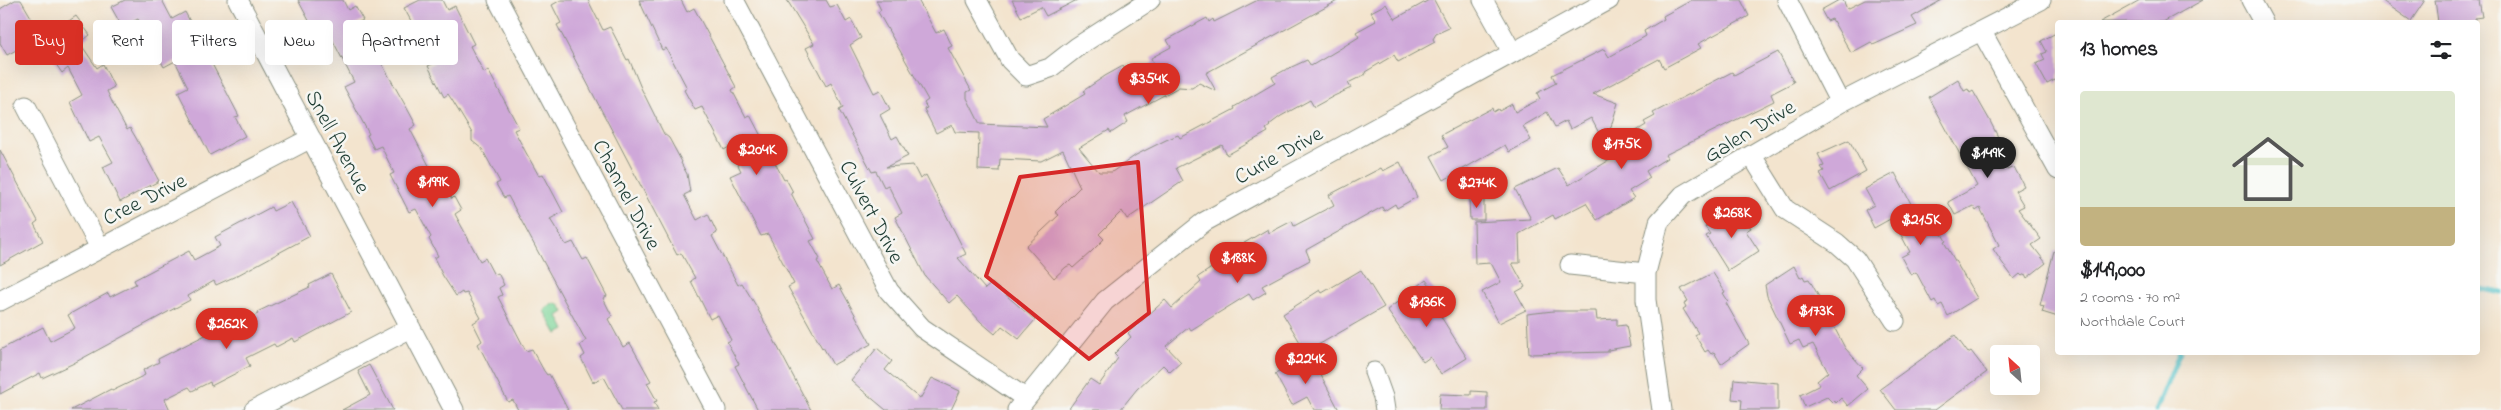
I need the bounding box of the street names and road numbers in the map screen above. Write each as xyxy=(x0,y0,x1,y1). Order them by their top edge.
street label: Snell Avenue xyxy=(296,85,377,200)
street label: Galen Drive xyxy=(1699,93,1802,172)
street label: Curie Drive xyxy=(1229,119,1330,194)
street label: Channel Drive xyxy=(583,134,668,257)
street label: Culvert Drive xyxy=(830,155,911,270)
street label: Cree Drive xyxy=(98,166,193,235)

